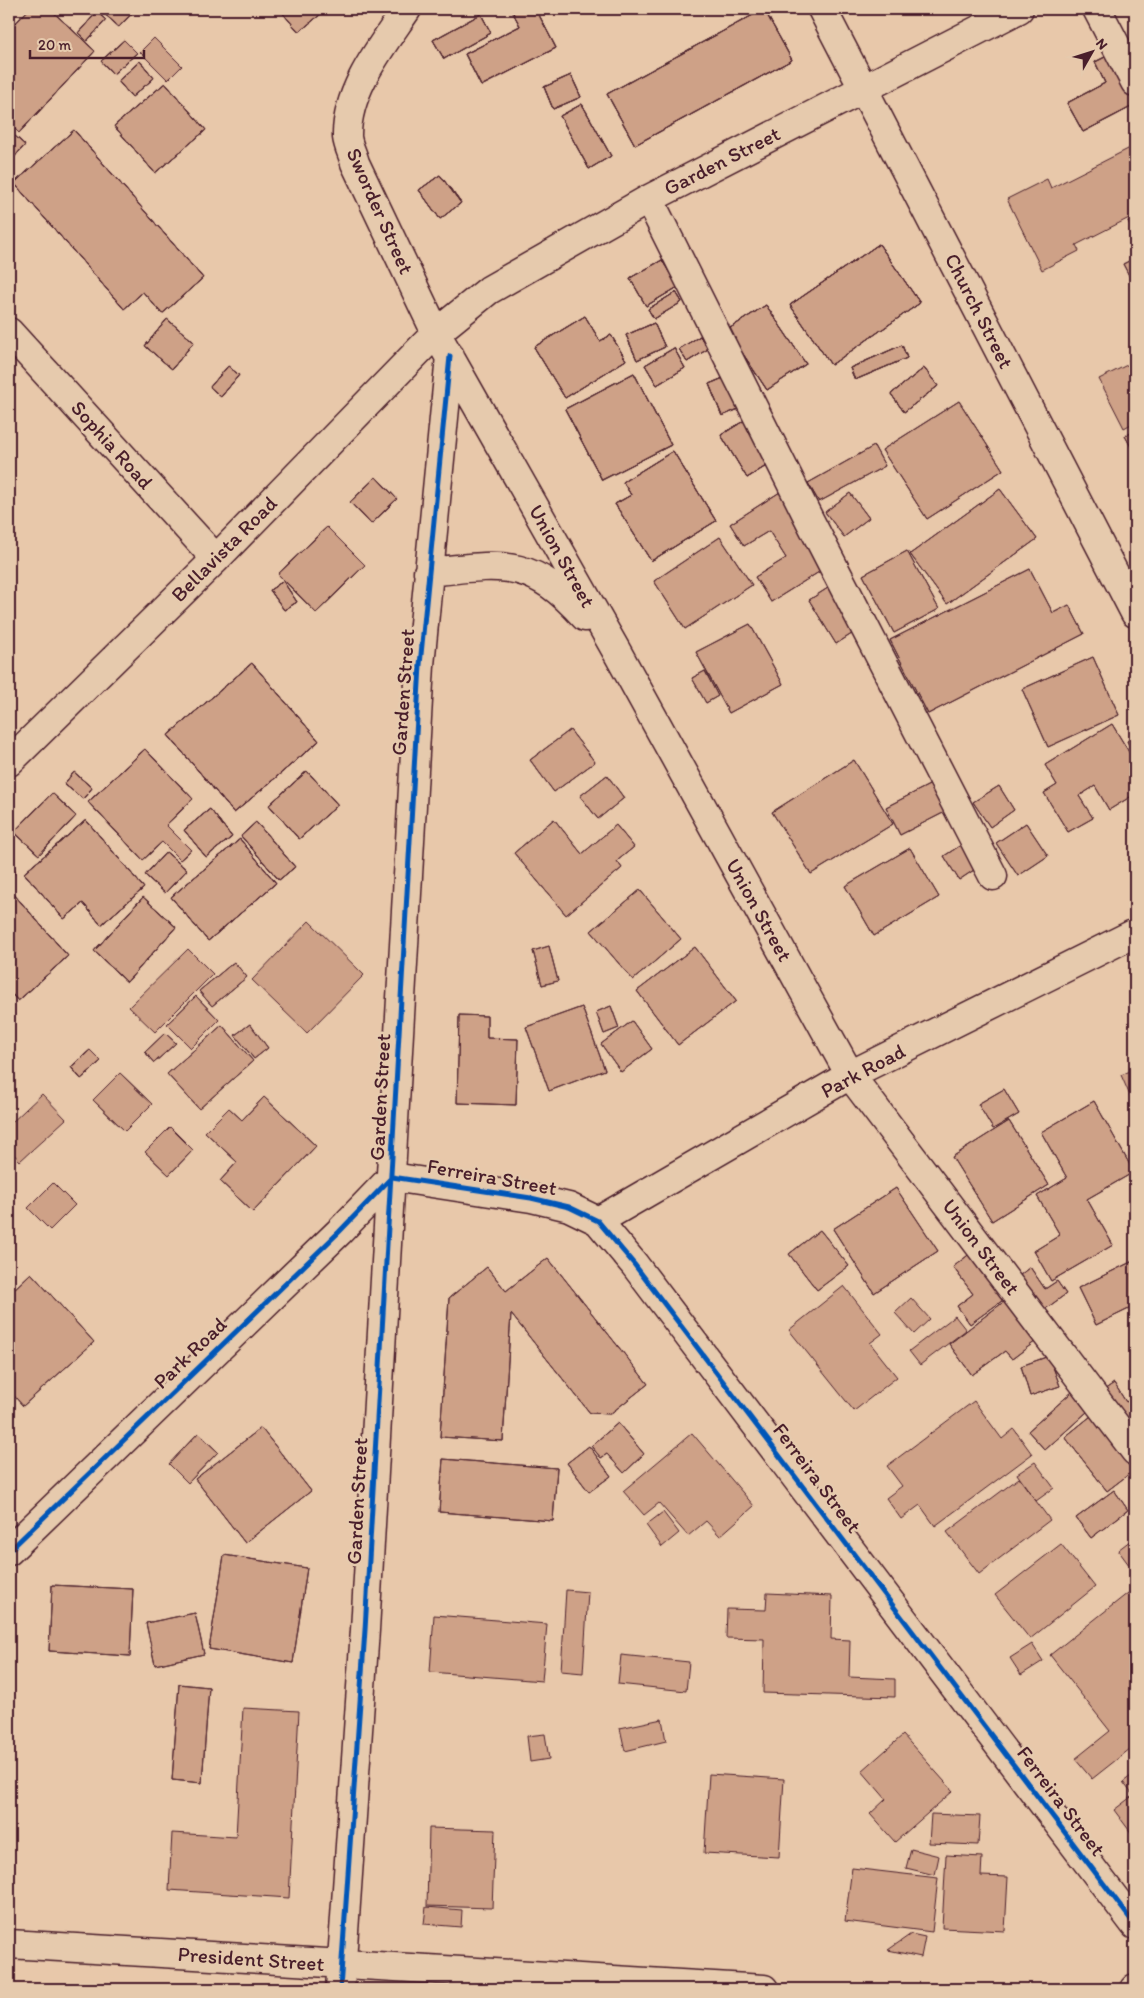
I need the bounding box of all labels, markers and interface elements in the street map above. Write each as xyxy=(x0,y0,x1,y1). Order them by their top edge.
scale bar xyxy=(30,28,144,60)
north arrow xyxy=(1066,28,1116,78)
text: N xyxy=(1092,35,1111,53)
text: 20 m xyxy=(38,36,72,54)
street label: Garden Street xyxy=(659,120,784,201)
street label: Sworder Street xyxy=(342,144,419,278)
street label: Church Street xyxy=(940,249,1019,373)
street label: Sophia Road xyxy=(66,395,159,494)
street label: Bellavista Road xyxy=(166,490,282,607)
street label: Union Street xyxy=(524,500,601,612)
street label: Garden Street xyxy=(386,628,419,756)
street label: Union Street xyxy=(721,854,798,966)
street label: Garden Street xyxy=(364,1033,395,1161)
street label: Park Road xyxy=(816,1038,910,1103)
street label: Ferreira Street xyxy=(425,1153,559,1200)
street label: Union Street xyxy=(937,1194,1026,1300)
street label: Park Road xyxy=(148,1311,232,1394)
street label: Ferreira Street xyxy=(768,1418,867,1538)
street label: Garden Street xyxy=(341,1437,372,1565)
street label: Ferreira Street xyxy=(1012,1741,1111,1861)
street label: President Street xyxy=(177,1941,325,1976)

